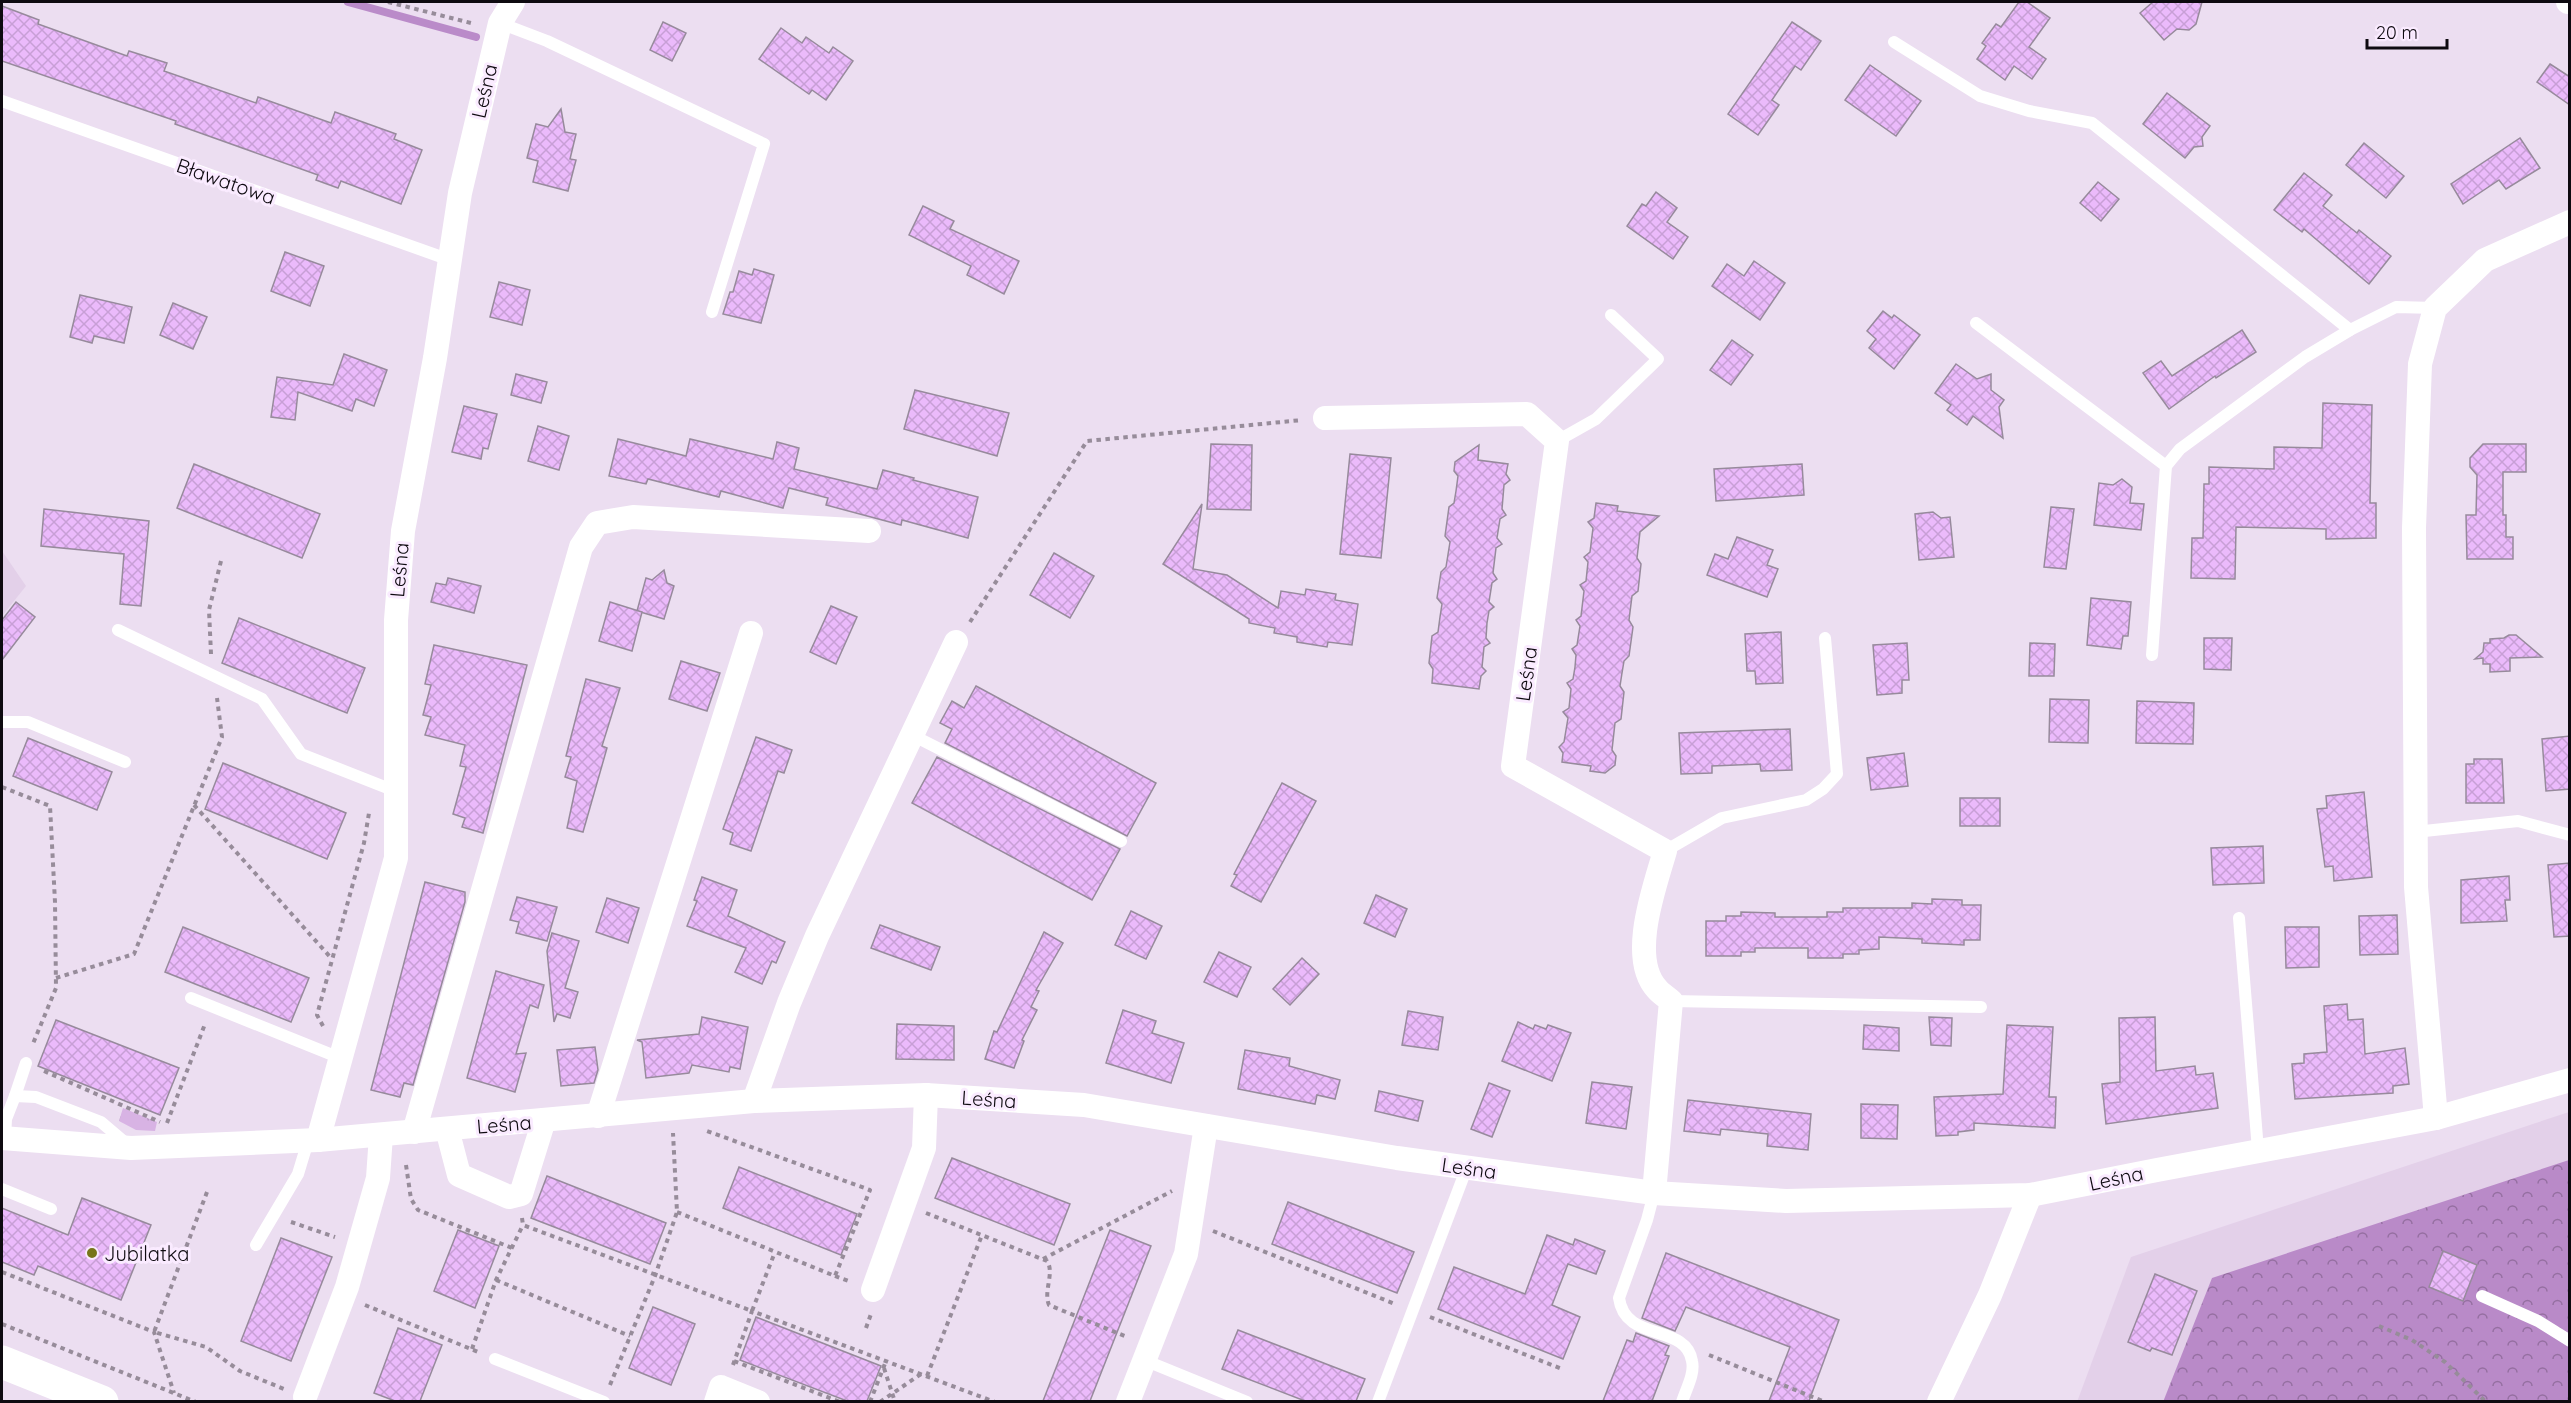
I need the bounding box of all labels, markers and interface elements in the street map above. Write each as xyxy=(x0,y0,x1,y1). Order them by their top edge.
scale bar xyxy=(2367,12,2446,50)
text: 20 m xyxy=(2376,21,2418,44)
street label: Leśna xyxy=(466,61,502,121)
street label: Bławatowa xyxy=(173,152,279,210)
street label: Leśna xyxy=(384,542,414,598)
street label: Leśna xyxy=(1510,645,1542,703)
street label: Leśna xyxy=(961,1085,1017,1113)
street label: Leśna xyxy=(476,1109,532,1139)
street label: Leśna xyxy=(1440,1152,1498,1184)
street label: Leśna xyxy=(2087,1160,2145,1196)
place label: Jubilatka xyxy=(104,1241,189,1266)
marker: Jubilatka xyxy=(85,1246,99,1260)

